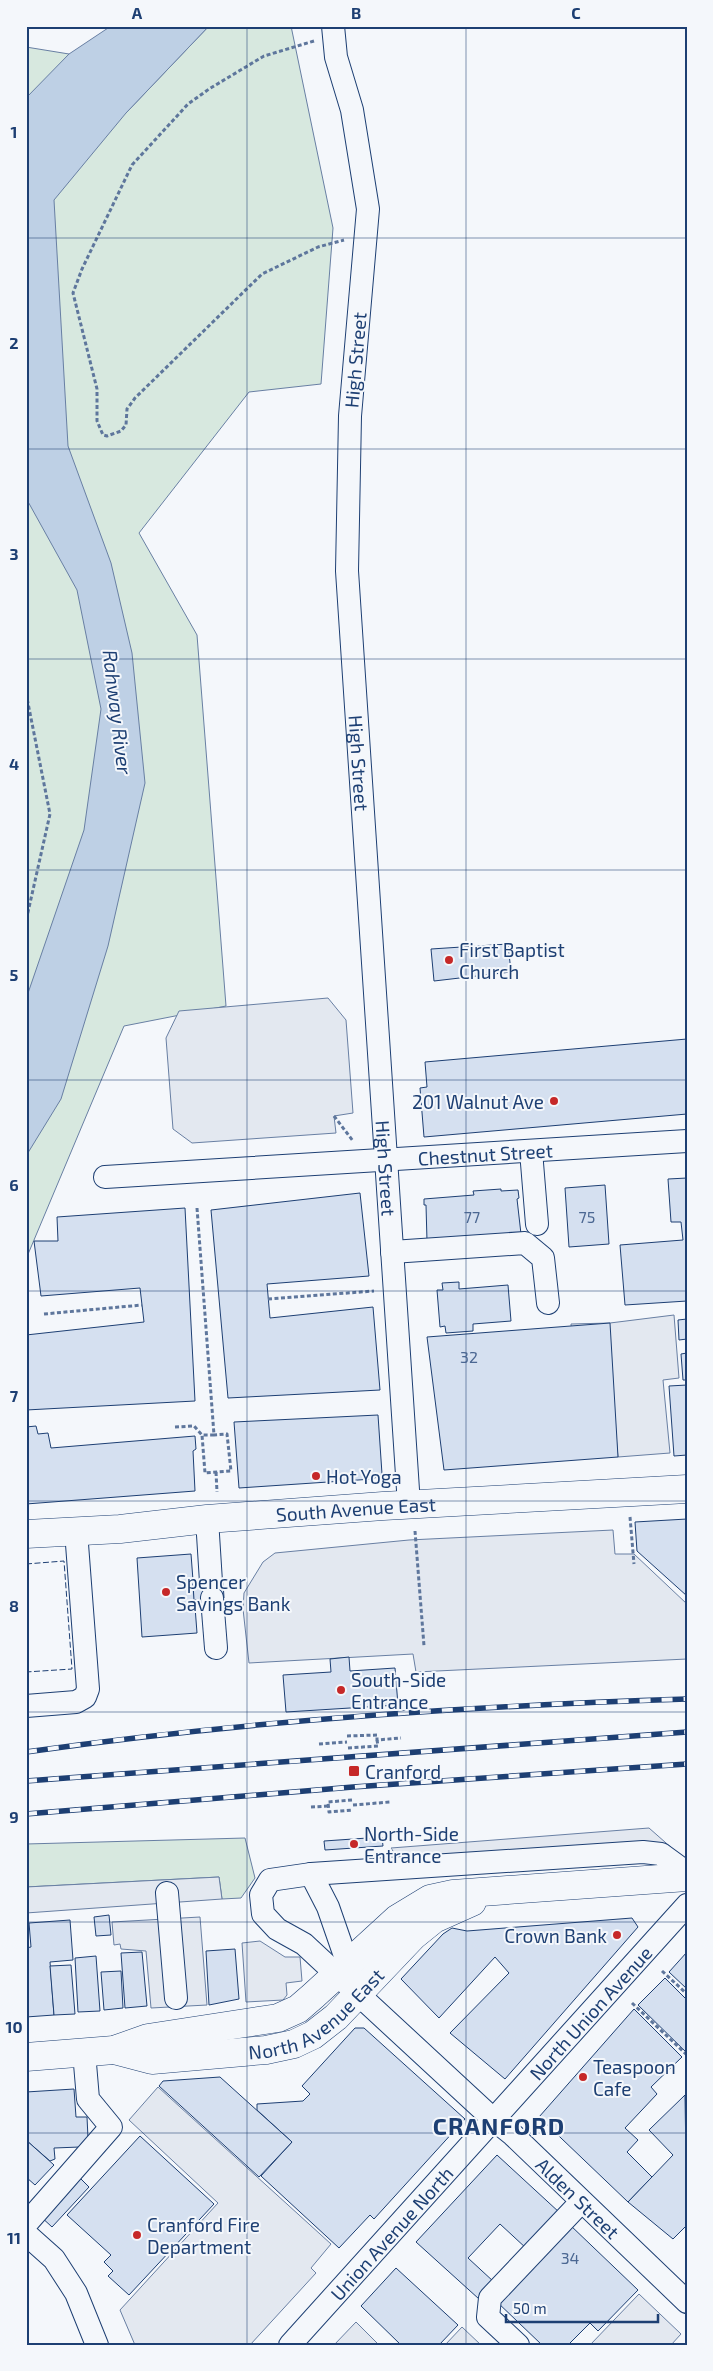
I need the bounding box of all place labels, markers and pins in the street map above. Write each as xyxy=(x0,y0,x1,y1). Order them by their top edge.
place label: First Baptist Church xyxy=(459,938,565,983)
marker: First Baptist Church xyxy=(443,954,455,966)
place label: 201 Walnut Ave xyxy=(412,1090,544,1113)
marker: 201 Walnut Ave xyxy=(548,1095,560,1107)
place label: Hot Yoga xyxy=(326,1465,402,1488)
marker: Hot Yoga xyxy=(310,1470,322,1482)
place label: Spencer Savings Bank xyxy=(176,1570,291,1615)
marker: Spencer Savings Bank xyxy=(160,1586,172,1598)
place label: South-Side Entrance xyxy=(351,1668,446,1713)
marker: South-Side Entrance xyxy=(335,1684,347,1696)
place label: Cranford xyxy=(365,1760,441,1783)
marker: Cranford xyxy=(347,1764,361,1778)
place label: North-Side Entrance xyxy=(364,1822,459,1867)
marker: North-Side Entrance xyxy=(348,1838,360,1850)
place label: Crown Bank xyxy=(504,1924,607,1947)
marker: Crown Bank xyxy=(611,1929,623,1941)
place label: Teaspoon Cafe xyxy=(593,2055,676,2100)
marker: Teaspoon Cafe xyxy=(577,2071,589,2083)
place label: Cranford Fire Department xyxy=(147,2213,260,2258)
marker: Cranford Fire Department xyxy=(131,2229,143,2241)

